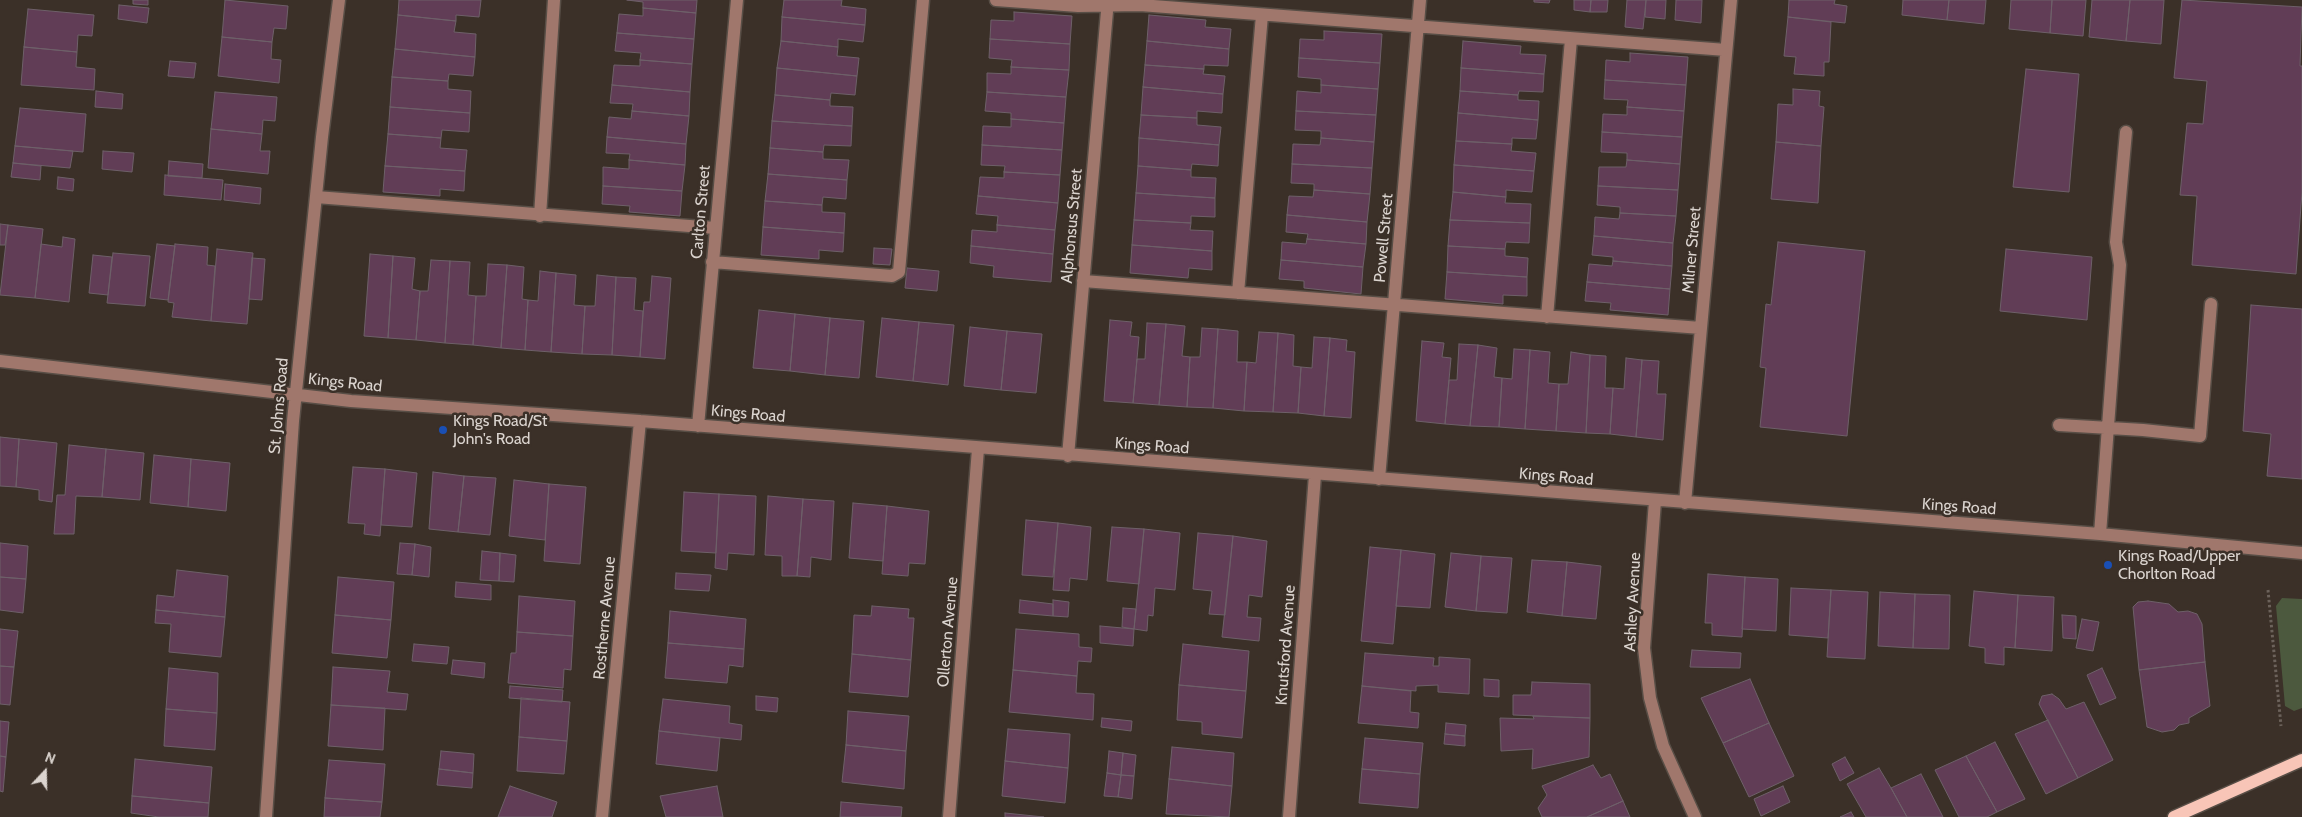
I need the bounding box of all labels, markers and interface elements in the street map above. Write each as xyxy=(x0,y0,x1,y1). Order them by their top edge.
street label: Carlton Street xyxy=(687,164,715,260)
street label: Alphonsus Street xyxy=(1057,168,1087,284)
street label: Powell Street xyxy=(1371,193,1397,283)
street label: Milner Street xyxy=(1679,206,1705,294)
street label: St. Johns Road xyxy=(265,357,293,455)
street label: Kings Road xyxy=(307,370,383,396)
street label: Kings Road xyxy=(710,401,786,427)
place label: Kings Road/St John's Road xyxy=(453,411,547,449)
marker: Kings Road/St John's Road xyxy=(437,424,449,436)
street label: Kings Road xyxy=(1114,434,1190,458)
street label: Kings Road xyxy=(1518,464,1594,490)
street label: Kings Road xyxy=(1921,495,1997,519)
place label: Kings Road/Upper Chorlton Road xyxy=(2118,546,2240,584)
street label: Ashley Avenue xyxy=(1621,552,1645,652)
street label: Rostherne Avenue xyxy=(590,556,620,680)
marker: Kings Road/Upper Chorlton Road xyxy=(2102,559,2114,571)
street label: Ollerton Avenue xyxy=(934,576,962,688)
street label: Knutsford Avenue xyxy=(1272,584,1300,706)
north arrow xyxy=(20,747,70,797)
text: N xyxy=(43,748,58,768)

